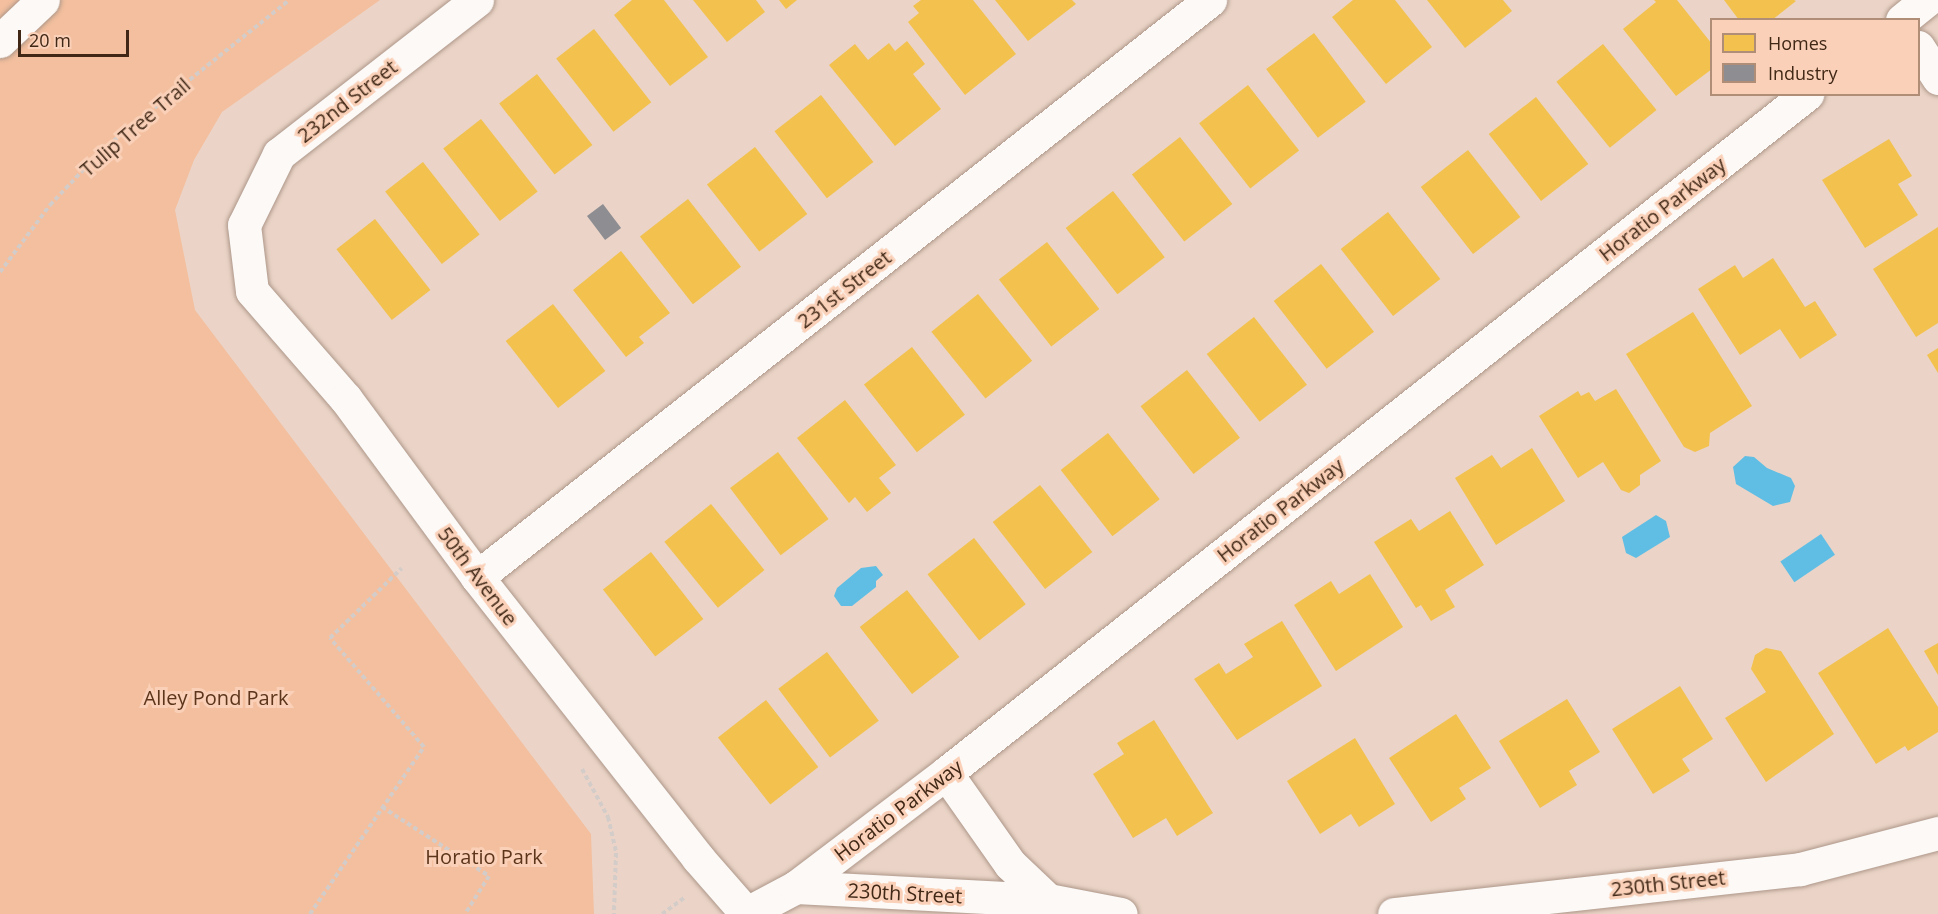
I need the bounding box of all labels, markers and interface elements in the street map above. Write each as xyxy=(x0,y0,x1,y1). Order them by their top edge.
scale bar xyxy=(21,18,132,56)
legend xyxy=(1710,18,1920,96)
text: 20 m xyxy=(29,28,71,52)
text: Homes xyxy=(1768,31,1827,55)
street label: 232nd Street xyxy=(292,55,402,147)
text: Industry xyxy=(1768,61,1838,85)
street label: Tulip Tree Trail xyxy=(75,73,195,181)
street label: Horatio Parkway xyxy=(1594,152,1730,266)
street label: 231st Street xyxy=(792,245,896,333)
street label: Horatio Parkway xyxy=(1212,453,1348,567)
street label: 50th Avenue xyxy=(433,522,523,630)
park label: Alley Pond Park xyxy=(144,685,288,709)
street label: Horatio Parkway xyxy=(829,754,967,866)
park label: Horatio Park xyxy=(425,844,543,868)
street label: 230th Street xyxy=(1610,865,1726,901)
street label: 230th Street xyxy=(847,878,963,908)

